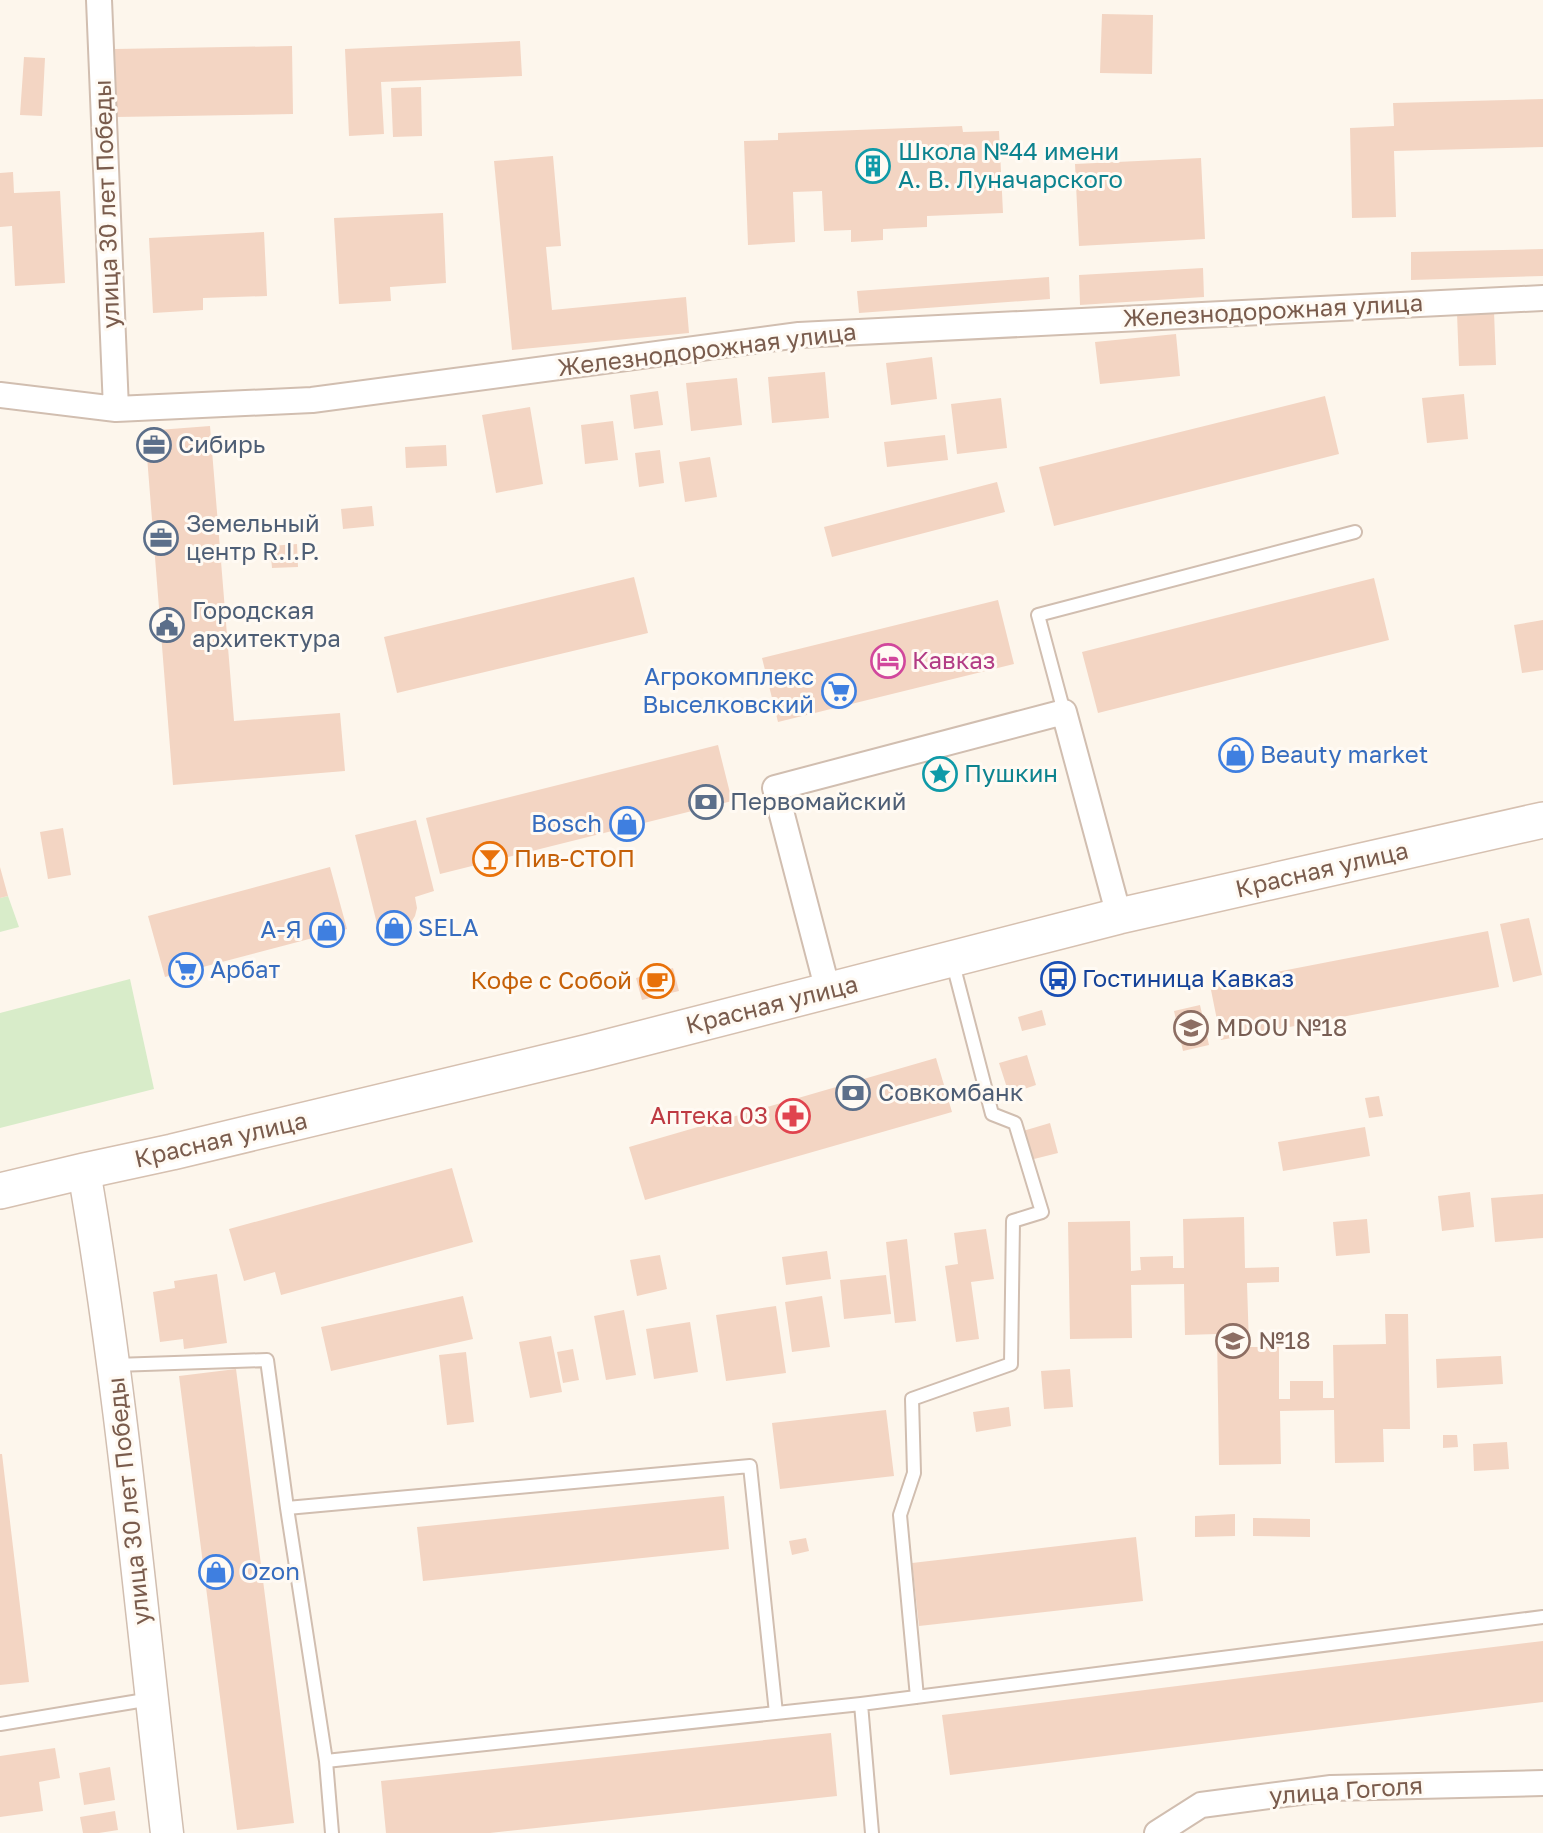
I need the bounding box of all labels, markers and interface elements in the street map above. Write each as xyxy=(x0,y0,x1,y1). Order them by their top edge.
street label: улица 30 лет Победы xyxy=(87,79,124,329)
place label: Школа №44 имени А. В. Луначарского xyxy=(898,136,1123,193)
building icon: Школа №44 имени А. В. Луначарского xyxy=(854,147,892,185)
street label: Железнодорожная улица xyxy=(1122,287,1424,332)
street label: Железнодорожная улица xyxy=(556,316,858,381)
office icon: Сибирь xyxy=(135,426,173,464)
place label: Сибирь xyxy=(178,429,265,458)
place label: Земельный центр R.I.P. xyxy=(186,508,320,565)
office icon: Земельный центр R.I.P. xyxy=(142,519,180,557)
place label: Городская архитектура xyxy=(192,595,341,652)
public building icon: Городская архитектура xyxy=(148,606,186,644)
hotel icon: Кавказ xyxy=(869,642,907,680)
place label: Кавказ xyxy=(912,645,995,674)
place label: Агрокомплекс Выселковский xyxy=(642,661,814,718)
supermarket icon: Агрокомплекс Выселковский xyxy=(820,672,858,710)
shop icon: Beauty market xyxy=(1217,736,1255,774)
place label: Beauty market xyxy=(1260,739,1428,768)
place icon: Пушкин xyxy=(921,755,959,793)
place label: Пушкин xyxy=(964,758,1058,787)
bank icon: Первомайский xyxy=(687,783,725,821)
place label: Первомайский xyxy=(730,786,906,815)
shop icon: Bosch xyxy=(608,805,646,843)
place label: Bosch xyxy=(531,808,602,837)
street label: Красная улица xyxy=(1232,835,1411,903)
bar icon: Пив-СТОП xyxy=(471,840,509,878)
place label: Пив-СТОП xyxy=(514,843,635,872)
shop icon: SELA xyxy=(375,909,413,947)
shop icon: А-Я xyxy=(308,911,346,949)
place label: SELA xyxy=(418,912,478,941)
place label: А-Я xyxy=(260,914,302,943)
supermarket icon: Арбат xyxy=(167,951,205,989)
place label: Арбат xyxy=(210,954,280,983)
bus stop icon: Гостиница Кавказ xyxy=(1039,960,1077,998)
cafe icon: Кофе с Собой xyxy=(638,962,676,1000)
place label: Гостиница Кавказ xyxy=(1082,963,1294,992)
place label: Кофе с Собой xyxy=(470,965,632,994)
street label: Красная улица xyxy=(683,968,861,1039)
school or university icon: MDOU №18 xyxy=(1172,1009,1210,1047)
place label: MDOU №18 xyxy=(1216,1012,1347,1041)
bank icon: Совкомбанк xyxy=(834,1074,872,1112)
place label: Совкомбанк xyxy=(878,1077,1024,1106)
pharmacy icon: Аптека 03 xyxy=(774,1097,812,1135)
place label: Аптека 03 xyxy=(650,1100,768,1129)
street label: Красная улица xyxy=(131,1105,310,1173)
school or university icon: №18 xyxy=(1214,1322,1252,1360)
place label: №18 xyxy=(1258,1325,1311,1354)
street label: улица 30 лет Победы xyxy=(100,1376,155,1627)
shop icon: Ozon xyxy=(197,1553,235,1591)
place label: Ozon xyxy=(241,1556,300,1585)
street label: улица Гоголя xyxy=(1268,1770,1424,1809)

